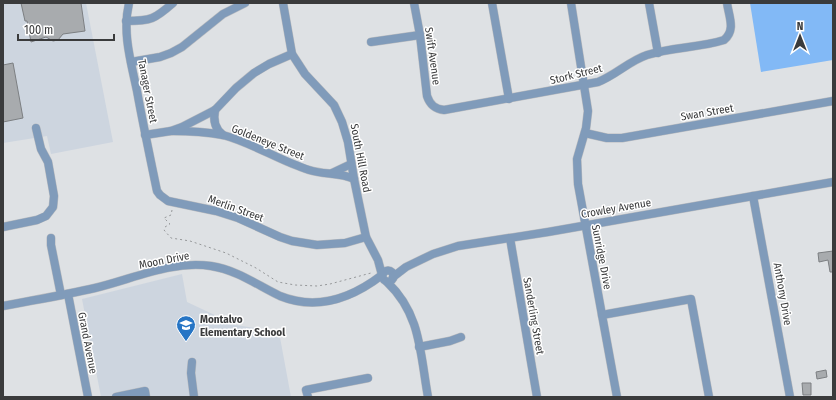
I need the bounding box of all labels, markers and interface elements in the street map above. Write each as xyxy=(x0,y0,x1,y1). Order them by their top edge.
scale bar xyxy=(18,16,114,42)
north arrow xyxy=(780,16,820,56)
text: N xyxy=(797,20,803,33)
text: 100 m xyxy=(24,23,53,37)
street label: Swift Avenue xyxy=(422,26,443,86)
street label: Tanager Street xyxy=(135,58,160,125)
street label: Stork Street xyxy=(549,62,604,87)
street label: Swan Street xyxy=(680,101,735,124)
street label: Goldeneye Street xyxy=(230,122,306,163)
street label: South Hill Road xyxy=(347,123,374,194)
street label: Merlin Street xyxy=(206,192,266,225)
street label: Crowley Avenue xyxy=(580,196,652,221)
street label: Sunridge Drive xyxy=(589,224,614,291)
street label: Moon Drive xyxy=(138,249,190,272)
street label: Anthony Drive xyxy=(771,262,794,326)
street label: Sanderling Street xyxy=(520,277,547,356)
street label: Grand Avenue xyxy=(75,311,100,375)
place label: Montalvo Elementary School xyxy=(200,313,286,339)
school or university icon: Montalvo Elementary School xyxy=(175,314,197,342)

